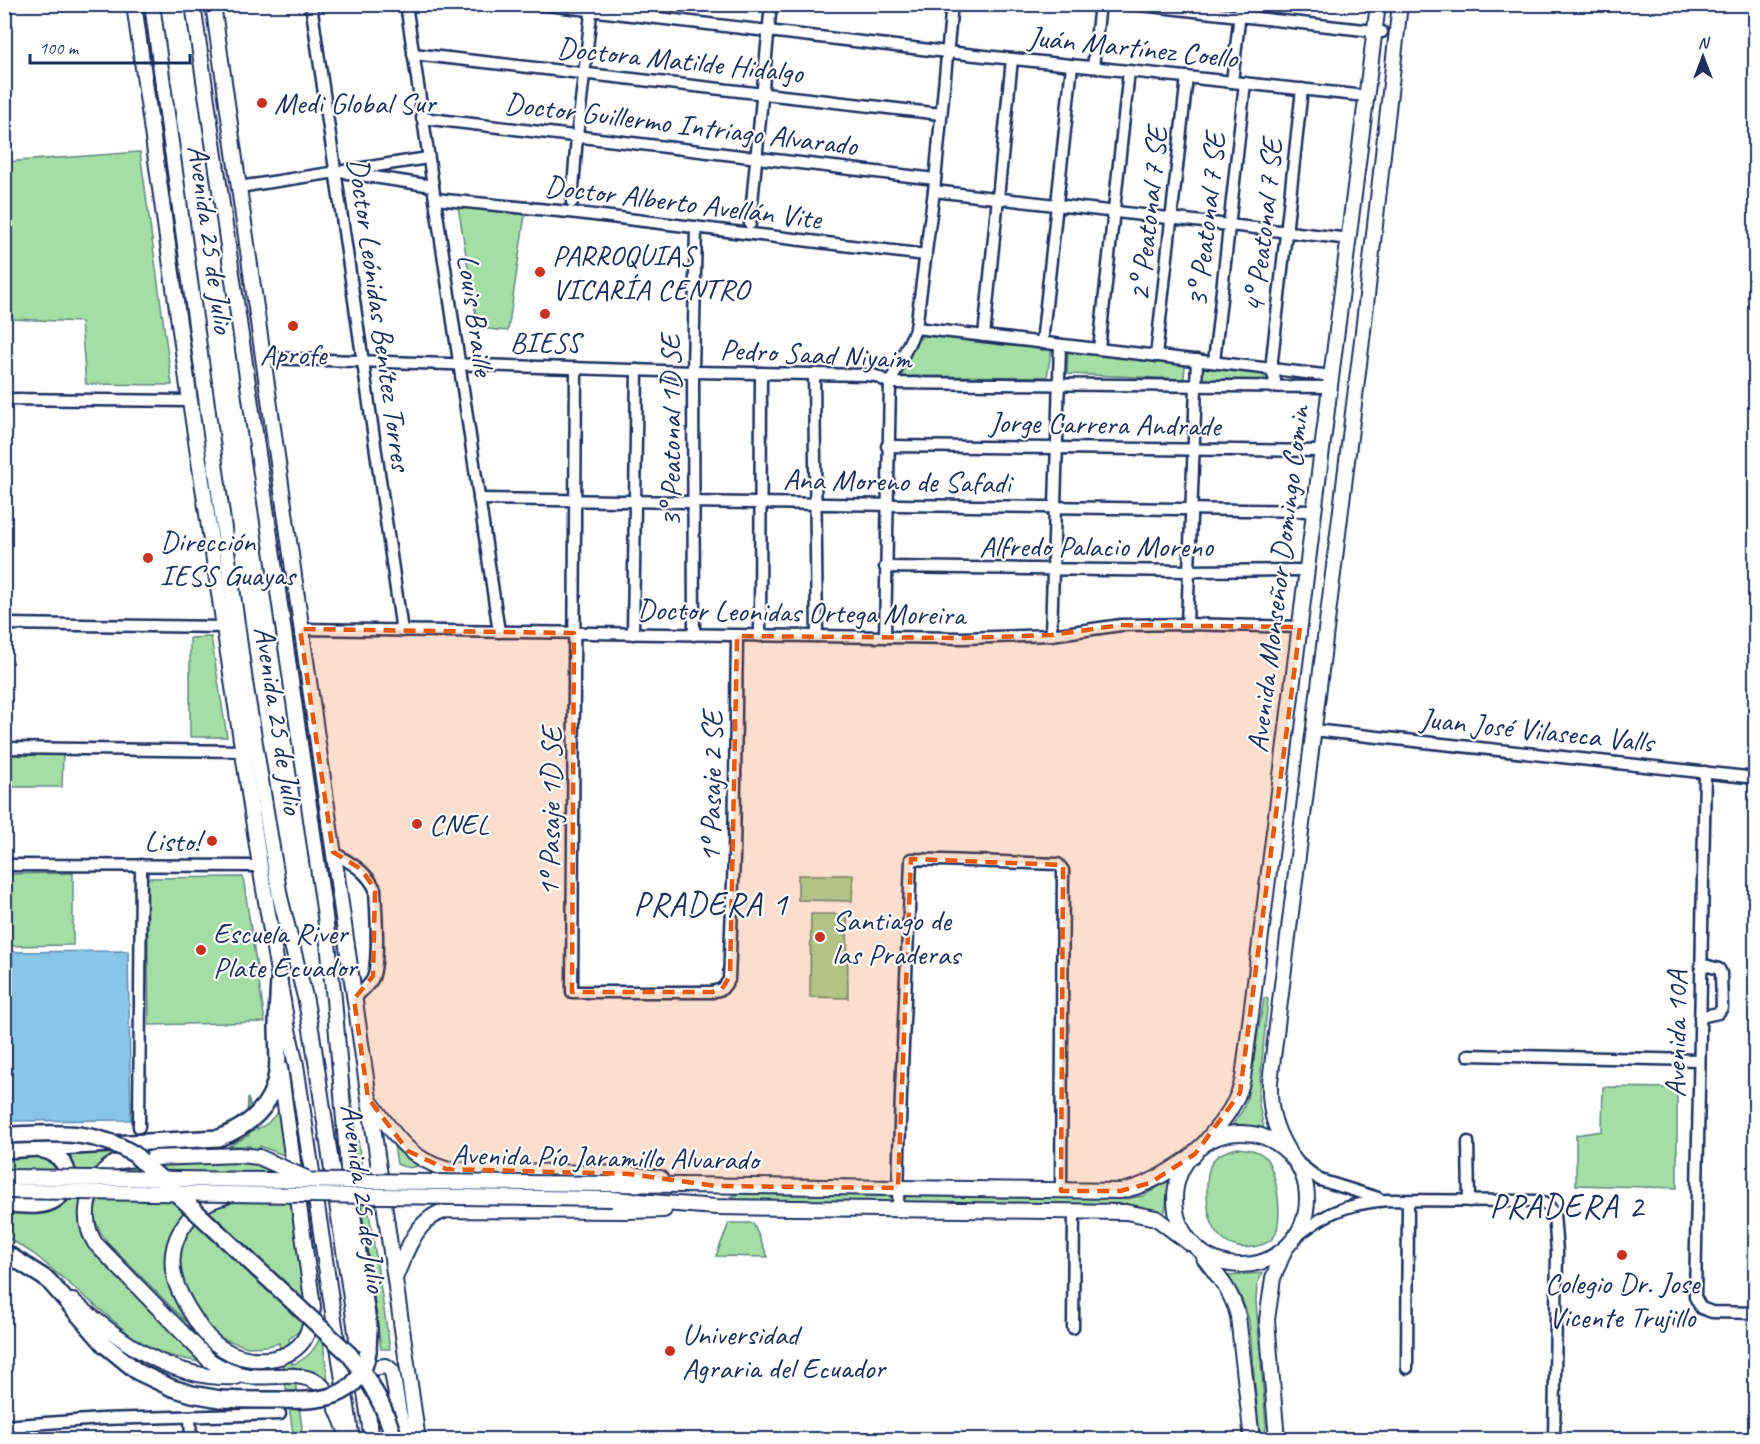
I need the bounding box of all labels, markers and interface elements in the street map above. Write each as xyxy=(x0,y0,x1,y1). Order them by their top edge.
street label: Juán Martínez Coello xyxy=(1025,17,1241,77)
scale bar xyxy=(30,27,190,65)
north arrow xyxy=(1673,27,1733,87)
street label: Doctora Matilde Hidalgo xyxy=(555,28,806,92)
text: N xyxy=(1698,33,1711,53)
text: 100 m xyxy=(39,37,80,59)
place label: Medi Global Sur xyxy=(274,84,438,122)
street label: Doctor Guillermo Intriago Alvarado xyxy=(503,84,861,165)
marker: Medi Global Sur xyxy=(255,96,269,110)
street label: 2° Peatonal 7 SE xyxy=(1120,121,1176,303)
street label: 3° Peatonal 7 SE xyxy=(1178,127,1234,309)
street label: 4° Peatonal 7 SE xyxy=(1235,133,1291,315)
street label: Avenida 25 de Julio xyxy=(179,142,243,337)
street label: Doctor Leónidas Benítez Torres xyxy=(339,155,421,476)
street label: Doctor Alberto Avellán Vite xyxy=(543,166,825,238)
place label: PARROQUIAS VICARÍA CENTRO xyxy=(552,236,752,308)
street label: Louis Braille xyxy=(449,252,504,380)
marker: PARROQUIAS VICARÍA CENTRO xyxy=(533,265,547,279)
marker: BIESS xyxy=(538,307,552,321)
marker: Aprofe xyxy=(286,319,300,333)
place label: BIESS xyxy=(510,323,585,361)
street label: Pedro Saad Niyaim xyxy=(719,330,914,378)
street label: 3° Peatonal 1D SE xyxy=(651,331,689,527)
place label: Aprofe xyxy=(260,335,328,373)
street label: Avenida Monseñor Domingo Comin xyxy=(1238,402,1318,755)
street label: Jorge Carrera Andrade xyxy=(987,403,1223,445)
street label: Ana Moreno de Safadi xyxy=(783,460,1015,502)
place label: Dirección IESS Guayas xyxy=(160,522,298,594)
street label: Alfredo Palacio Moreno xyxy=(979,527,1214,565)
marker: Dirección IESS Guayas xyxy=(141,551,155,565)
street label: Doctor Leonidas Ortega Moreira xyxy=(637,590,968,634)
street label: Avenida 25 de Julio xyxy=(245,623,313,818)
street label: Juan José Vilaseca Valls xyxy=(1417,699,1658,761)
street label: 1º Pasaje 2 SE xyxy=(691,707,731,863)
street label: 1º Pasaje 1D SE xyxy=(530,723,571,897)
place label: CNEL xyxy=(429,805,490,843)
marker: CNEL xyxy=(410,817,424,831)
place label: Listo! xyxy=(144,822,206,860)
marker: Listo! xyxy=(205,834,219,848)
district label: PRADERA 1 xyxy=(633,883,789,925)
place label: Santiago de las Praderas xyxy=(832,901,963,973)
place label: Escuela River Plate Ecuador xyxy=(213,914,359,986)
marker: Santiago de las Praderas xyxy=(813,930,827,944)
marker: Escuela River Plate Ecuador xyxy=(194,943,208,957)
street label: Avenida 10A xyxy=(1656,968,1696,1098)
street label: Avenida 25 de Julio xyxy=(332,1101,396,1296)
street label: Avenida Pío Jaramillo Alvarado xyxy=(451,1135,762,1179)
district label: PRADERA 2 xyxy=(1489,1185,1646,1227)
marker: Colegio Dr. Jose Vicente Trujillo xyxy=(1615,1248,1629,1262)
place label: Colegio Dr. Jose Vicente Trujillo xyxy=(1545,1264,1701,1336)
place label: Universidad Agraria del Ecuador xyxy=(682,1315,887,1387)
marker: Universidad Agraria del Ecuador xyxy=(663,1344,677,1358)

